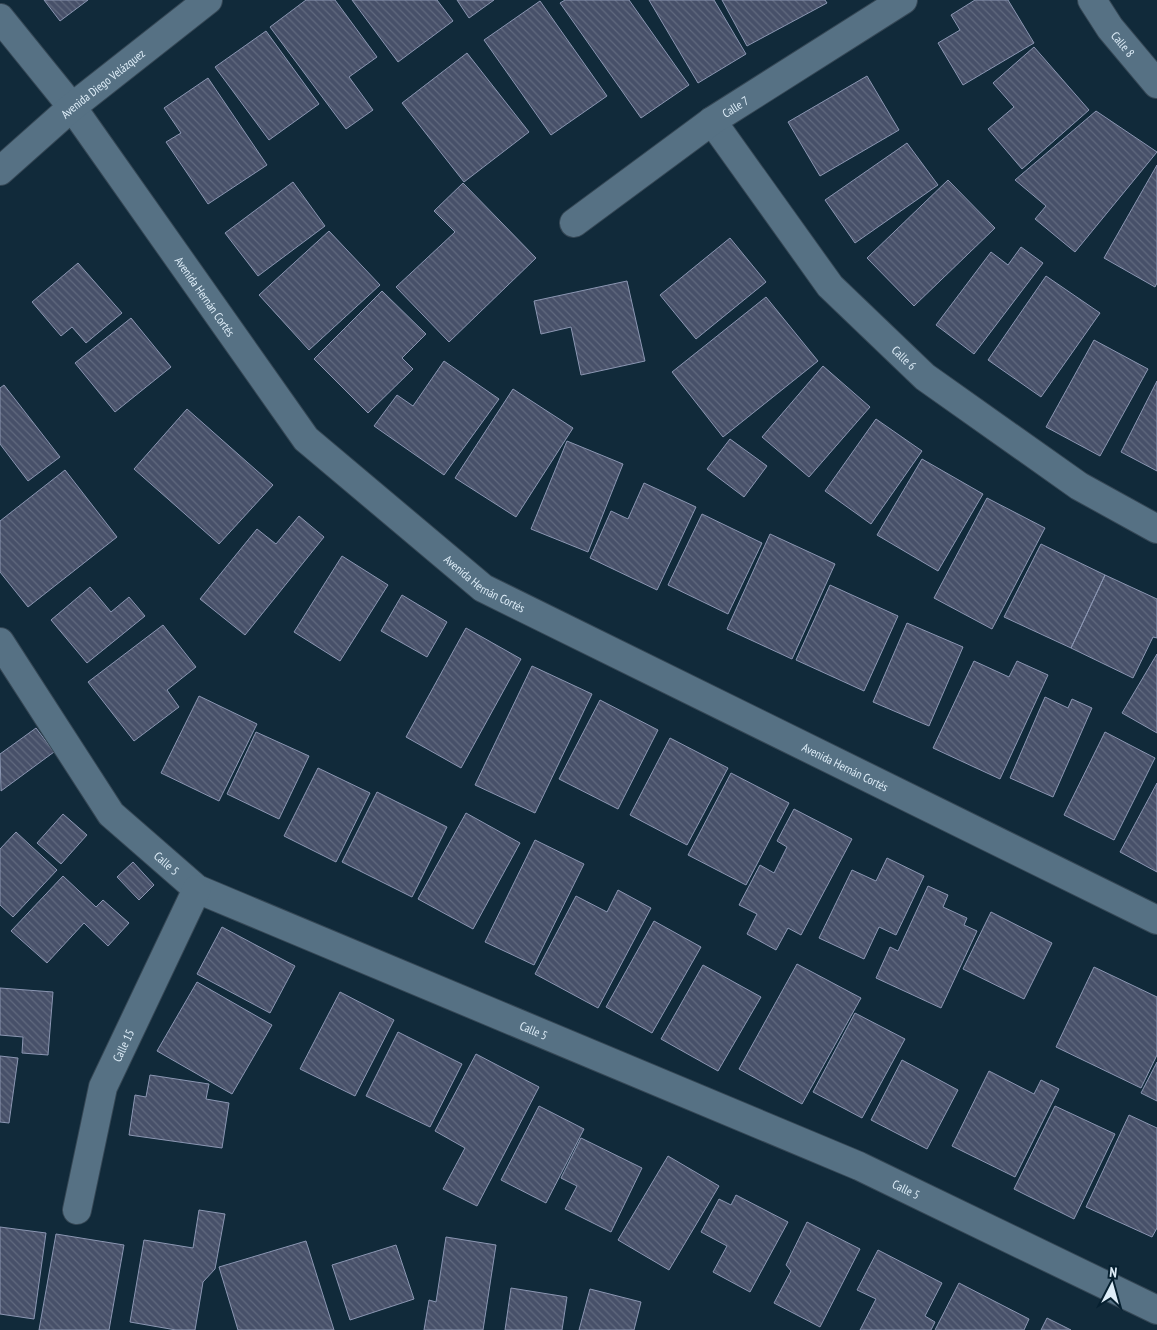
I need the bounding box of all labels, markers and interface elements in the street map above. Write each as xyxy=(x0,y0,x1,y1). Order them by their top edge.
street label: Calle 8 xyxy=(1108,28,1138,60)
street label: Avenida Diego Velázquez xyxy=(57,45,148,121)
street label: Calle 7 xyxy=(719,92,751,120)
street label: Avenida Hernán Cortés xyxy=(172,253,239,339)
street label: Calle 6 xyxy=(889,342,920,373)
street label: Avenida Hernán Cortés xyxy=(441,551,528,615)
street label: Avenida Hernán Cortés xyxy=(800,739,891,794)
street label: Calle 5 xyxy=(151,848,183,878)
street label: Calle 5 xyxy=(518,1018,550,1042)
street label: Calle 15 xyxy=(109,1027,137,1064)
street label: Calle 5 xyxy=(890,1176,923,1202)
north arrow xyxy=(1087,1260,1137,1310)
text: N xyxy=(1109,1263,1118,1281)

